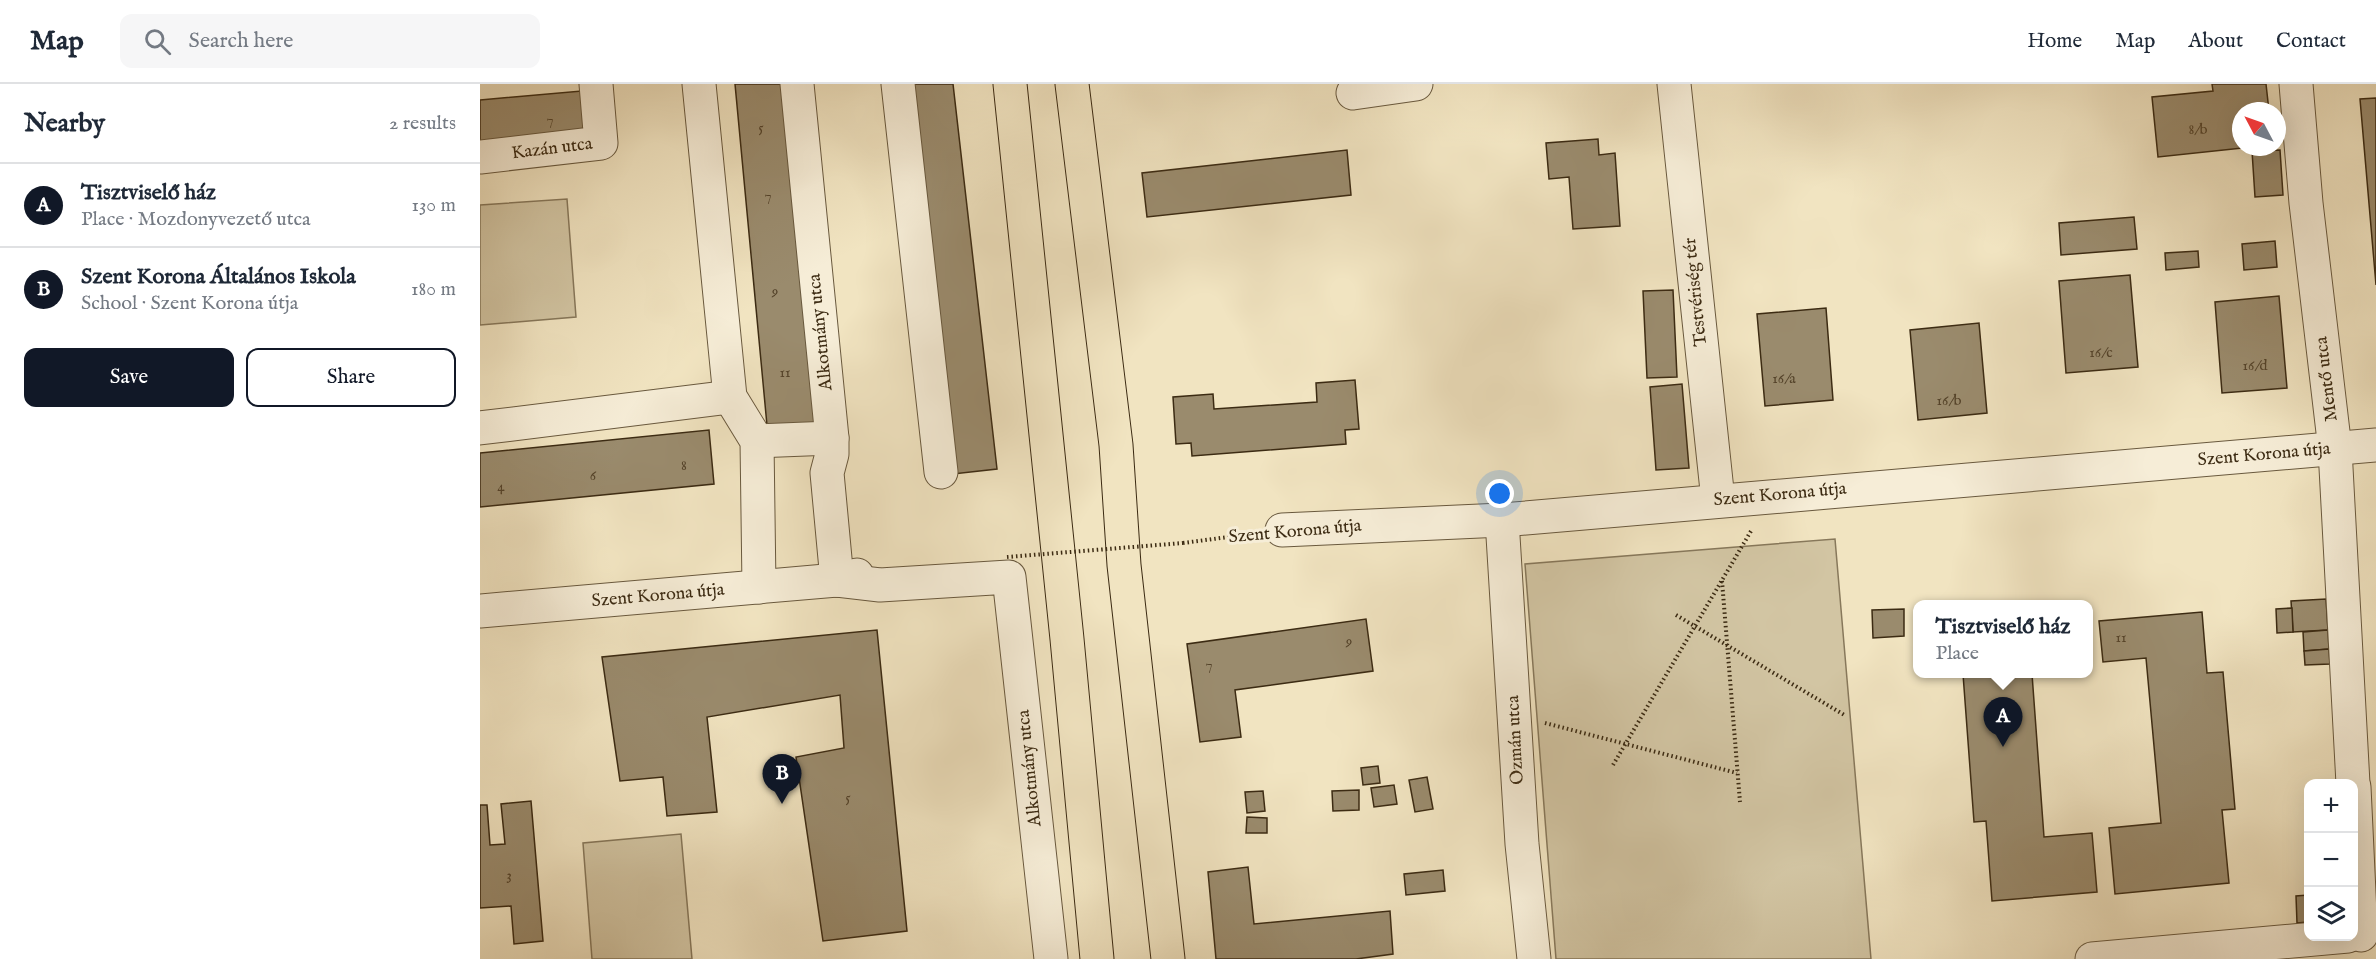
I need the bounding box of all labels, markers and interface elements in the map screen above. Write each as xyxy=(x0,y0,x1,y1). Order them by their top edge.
search box xyxy=(120,14,540,68)
text: Map xyxy=(30,24,84,59)
icon: search xyxy=(141,25,174,58)
text: Search here xyxy=(189,27,293,55)
text: Home xyxy=(2027,28,2082,55)
text: Map xyxy=(2115,28,2155,55)
text: About xyxy=(2188,28,2243,55)
text: Contact xyxy=(2276,28,2346,55)
north arrow xyxy=(2232,102,2286,156)
text: Nearby xyxy=(24,107,105,140)
house number: 7 xyxy=(546,110,554,129)
text: 2 results xyxy=(389,111,456,136)
house number: 5 xyxy=(758,118,764,137)
house number: 8/b xyxy=(2188,120,2208,139)
street label: Kazán utca xyxy=(510,133,594,165)
text: Tisztviselő ház xyxy=(81,179,216,207)
house number: 7 xyxy=(764,186,772,205)
text: A xyxy=(37,193,50,218)
text: 130 m xyxy=(411,193,456,218)
text: Place · Mozdonyvezető utca xyxy=(81,207,311,232)
street label: Testvériség tér xyxy=(1679,236,1713,348)
text: Szent Korona Általános Iskola xyxy=(81,263,356,291)
street label: Alkotmány utca xyxy=(803,272,839,393)
text: B xyxy=(37,277,50,302)
text: 180 m xyxy=(411,277,456,302)
house number: 9 xyxy=(771,282,778,301)
text: School · Szent Korona útja xyxy=(81,291,298,316)
street label: Mentő utca xyxy=(2310,335,2344,423)
house number: 16/c xyxy=(2089,343,2113,362)
button: Save xyxy=(24,348,234,407)
button: Share xyxy=(246,348,456,407)
house number: 16/d xyxy=(2242,356,2269,375)
house number: 11 xyxy=(779,363,791,382)
house number: 16/a xyxy=(1772,369,1796,388)
house number: 16/b xyxy=(1936,391,1962,410)
street label: Szent Korona útja xyxy=(2197,438,2332,472)
house number: 8 xyxy=(681,456,687,475)
house number: 6 xyxy=(590,466,597,485)
house number: 4 xyxy=(497,477,505,496)
street label: Szent Korona útja xyxy=(1713,478,1848,512)
your location xyxy=(1485,479,1514,508)
street label: Szent Korona útja xyxy=(1228,515,1363,549)
street label: Szent Korona útja xyxy=(591,579,726,613)
popup xyxy=(1913,600,2093,678)
text: Tisztviselő ház xyxy=(1936,613,2070,641)
house number: 11 xyxy=(2115,628,2127,647)
house number: 9 xyxy=(1345,632,1352,651)
text: Place xyxy=(1936,641,1979,666)
house number: 7 xyxy=(1205,655,1213,674)
street label: Ozmán utca xyxy=(1502,695,1530,785)
pin: A xyxy=(1984,698,2023,747)
street label: Alkotmány utca xyxy=(1012,708,1048,829)
pin: B xyxy=(762,754,802,804)
map controls xyxy=(2304,779,2358,941)
button: + xyxy=(2304,779,2358,833)
house number: 5 xyxy=(845,788,851,807)
button: − xyxy=(2304,833,2358,887)
house number: 3 xyxy=(506,866,512,885)
button: layers xyxy=(2304,887,2358,941)

